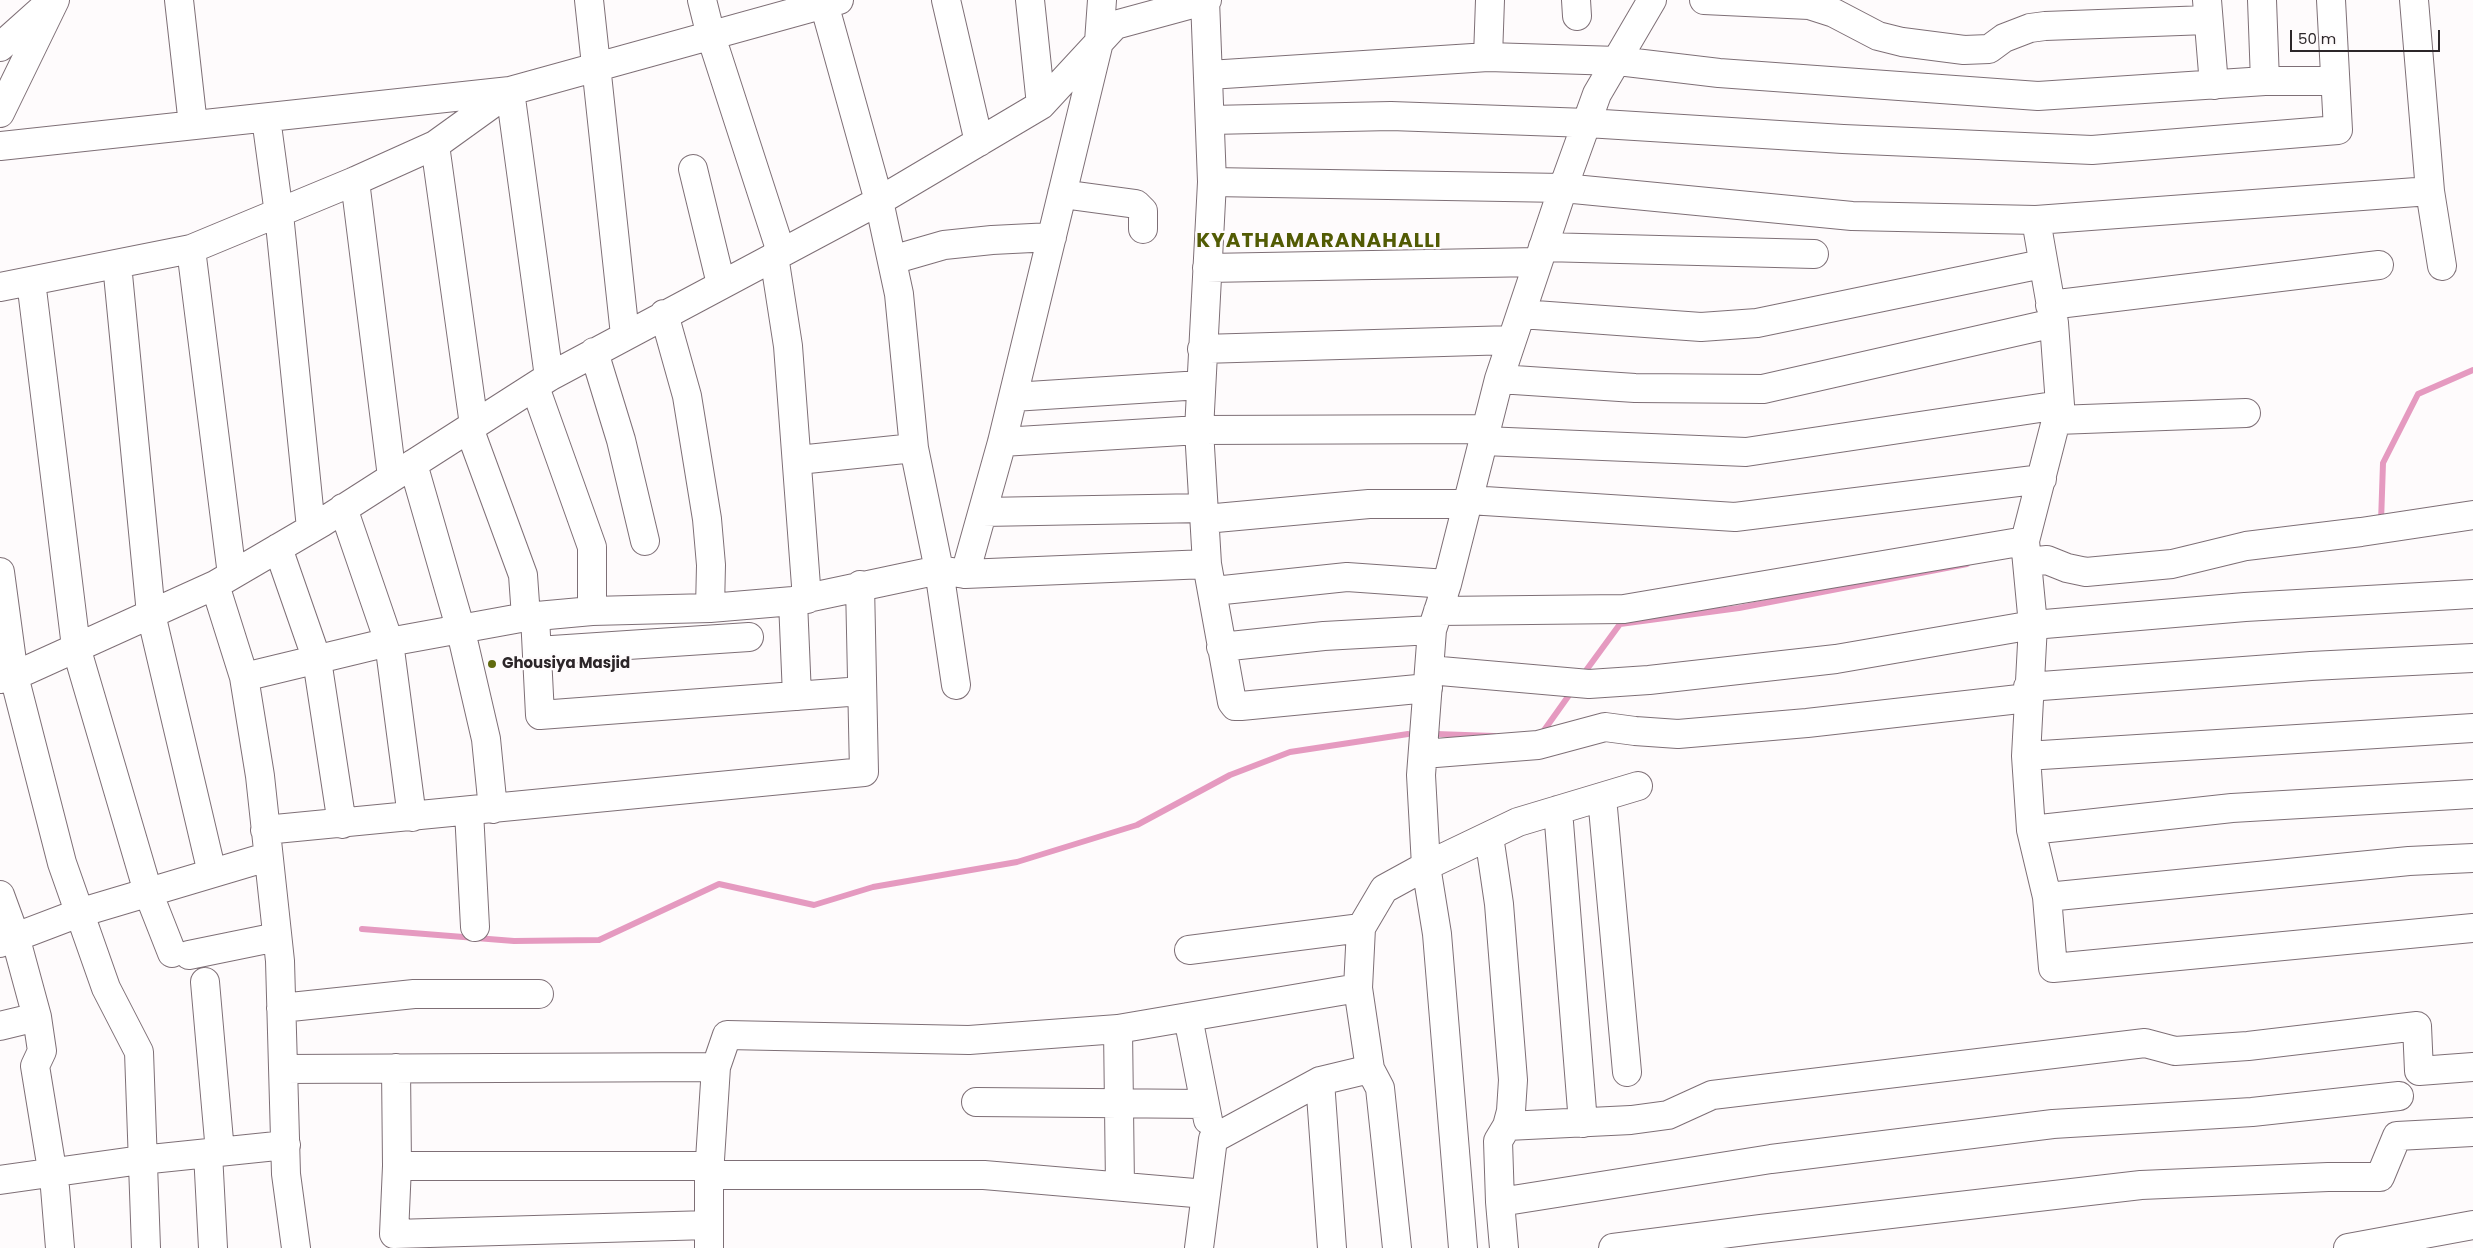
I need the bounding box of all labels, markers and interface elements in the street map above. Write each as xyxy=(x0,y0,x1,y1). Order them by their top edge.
scale bar xyxy=(2293,20,2443,52)
text: 50 m xyxy=(2298,28,2336,49)
district label: KYATHAMARANAHALLI xyxy=(1194,230,1444,254)
place label: Ghousiya Masjid xyxy=(502,655,630,673)
marker: Ghousiya Masjid xyxy=(486,658,498,670)

